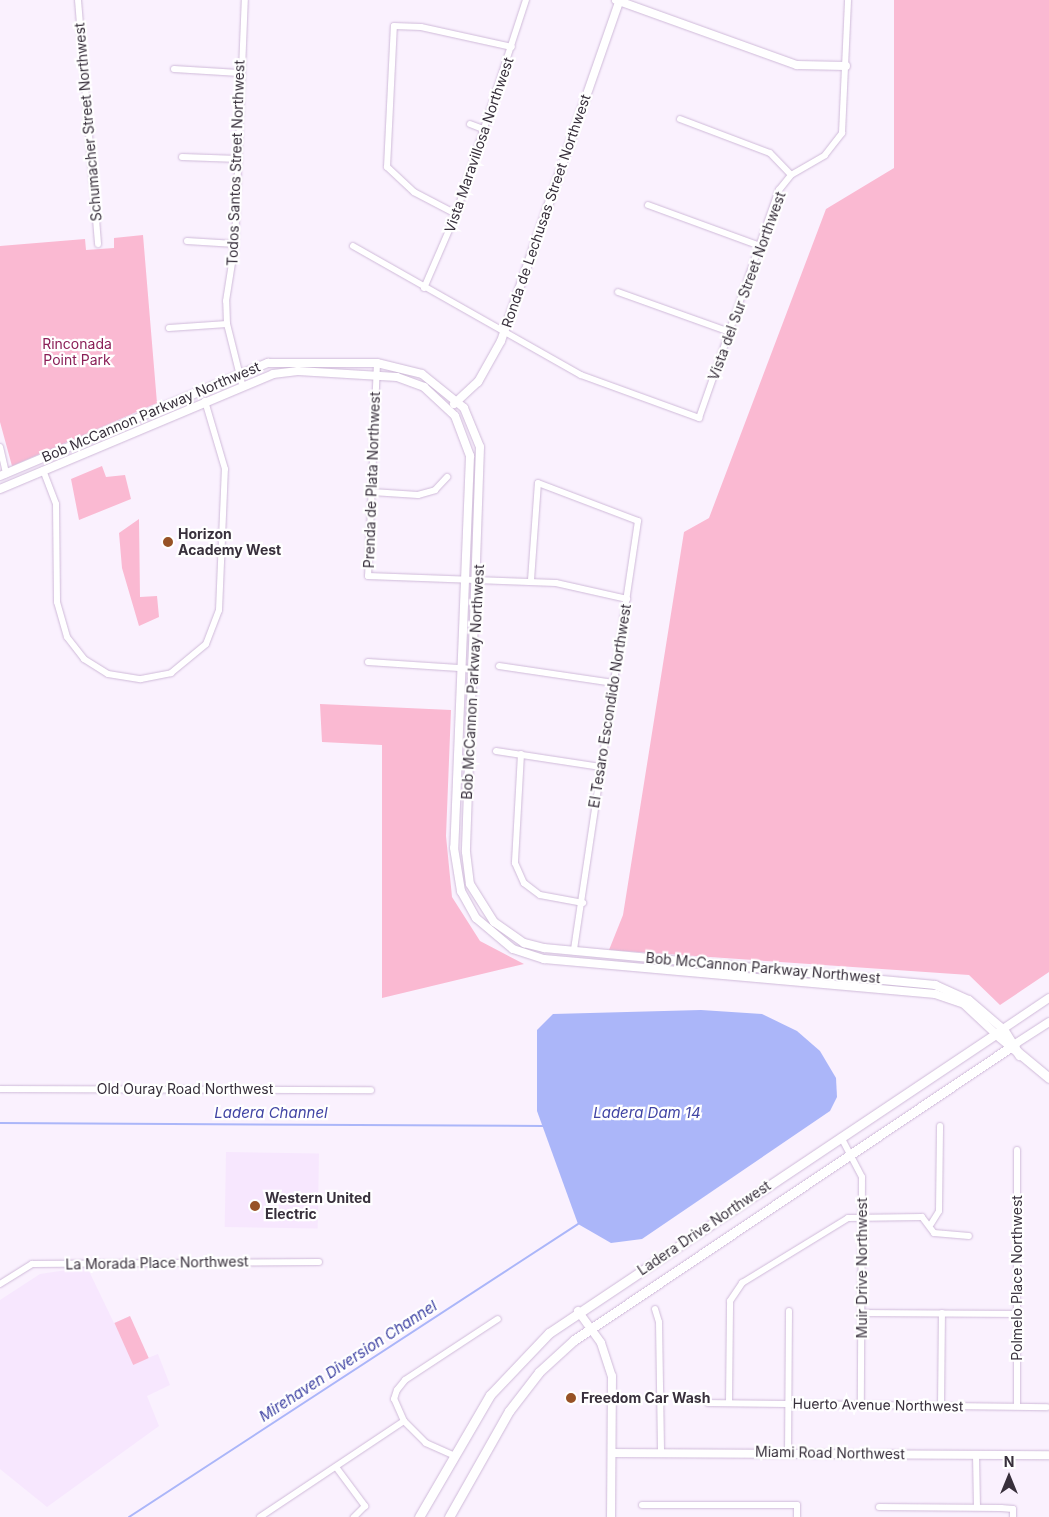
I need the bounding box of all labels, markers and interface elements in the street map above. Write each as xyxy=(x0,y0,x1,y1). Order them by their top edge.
street label: Schumacher Street Northwest xyxy=(71,22,105,222)
street label: Vista Maravillosa Northwest xyxy=(441,55,517,235)
street label: Todos Santos Street Northwest xyxy=(224,60,248,266)
street label: Ronda de Lechusas Street Northwest xyxy=(498,92,594,330)
street label: Vista del Sur Street Northwest xyxy=(705,189,789,383)
park label: Rinconada Point Park xyxy=(42,336,112,368)
street label: Bob McCannon Parkway Northwest xyxy=(39,358,263,466)
street label: Prenda de Plata Northwest xyxy=(361,391,383,569)
place label: Horizon Academy West xyxy=(178,526,281,558)
marker: Horizon Academy West xyxy=(162,536,174,548)
street label: Bob McCannon Parkway Northwest xyxy=(458,564,488,800)
street label: El Tesaro Escondido Northwest xyxy=(586,603,634,809)
street label: Bob McCannon Parkway Northwest xyxy=(645,949,881,987)
street label: Old Ouray Road Northwest xyxy=(97,1081,273,1097)
water label: Ladera Channel xyxy=(214,1104,328,1122)
water label: Ladera Dam 14 xyxy=(593,1104,701,1122)
street label: Ladera Drive Northwest xyxy=(634,1177,774,1279)
place label: Western United Electric xyxy=(265,1190,371,1222)
street label: Polmelo Place Northwest xyxy=(1009,1195,1025,1361)
street label: Muir Drive Northwest xyxy=(854,1198,870,1338)
marker: Western United Electric xyxy=(249,1200,261,1212)
street label: La Morada Place Northwest xyxy=(65,1253,249,1273)
water label: Mirehaven Diversion Channel xyxy=(256,1297,440,1425)
place label: Freedom Car Wash xyxy=(581,1390,710,1406)
marker: Freedom Car Wash xyxy=(565,1392,577,1404)
street label: Huerto Avenue Northwest xyxy=(792,1395,964,1415)
street label: Miami Road Northwest xyxy=(755,1443,905,1463)
north arrow xyxy=(984,1452,1034,1502)
text: N xyxy=(1004,1453,1014,1470)

